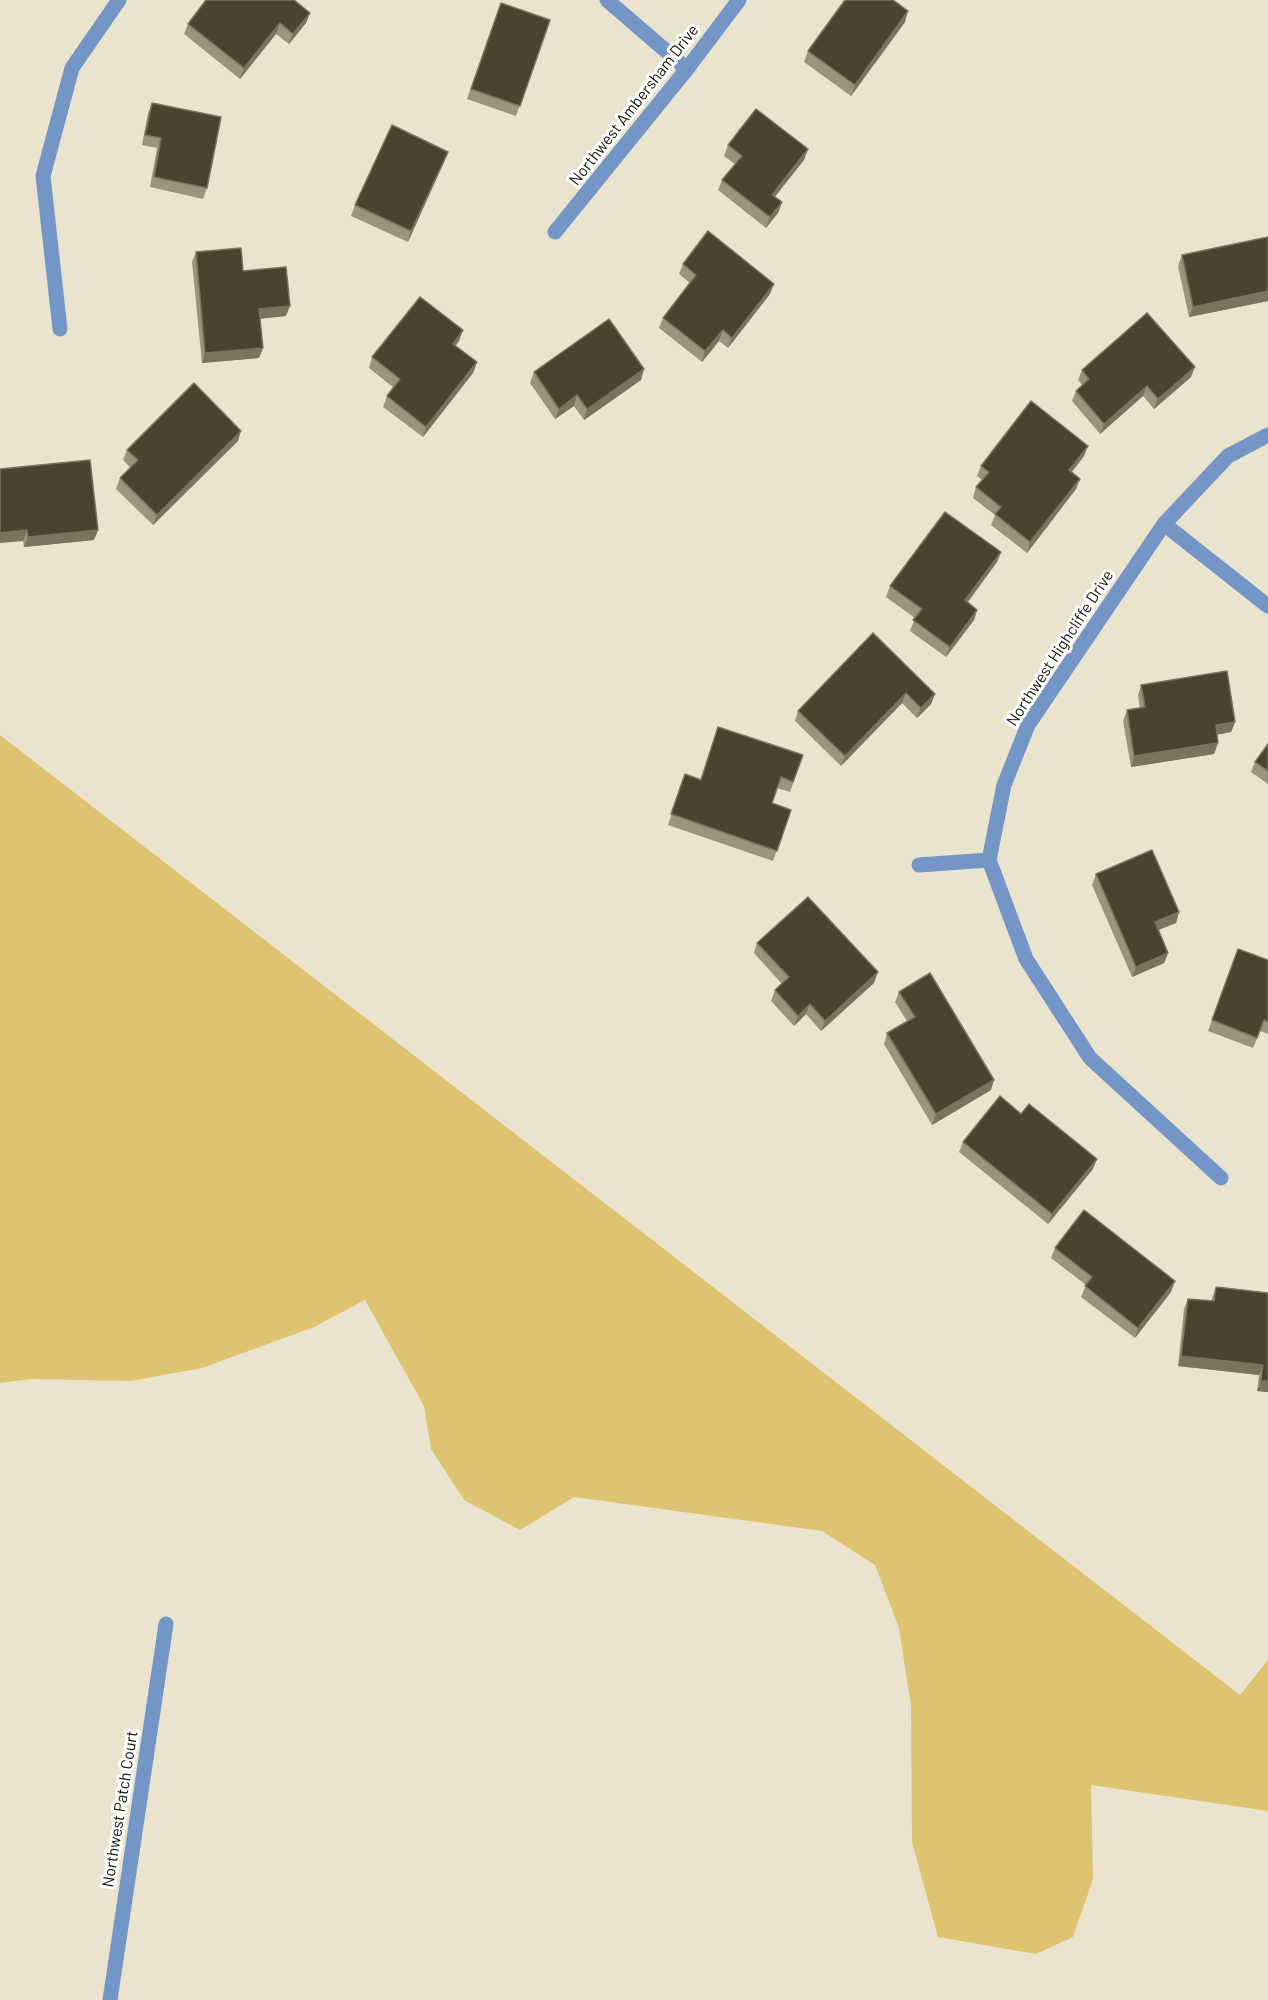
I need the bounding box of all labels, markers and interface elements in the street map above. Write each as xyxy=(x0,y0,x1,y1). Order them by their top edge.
street label: Northwest Ambersham Drive xyxy=(565,21,703,189)
street label: Northwest Highcliffe Drive xyxy=(1002,566,1118,730)
street label: Northwest Patch Court xyxy=(98,1729,142,1889)

